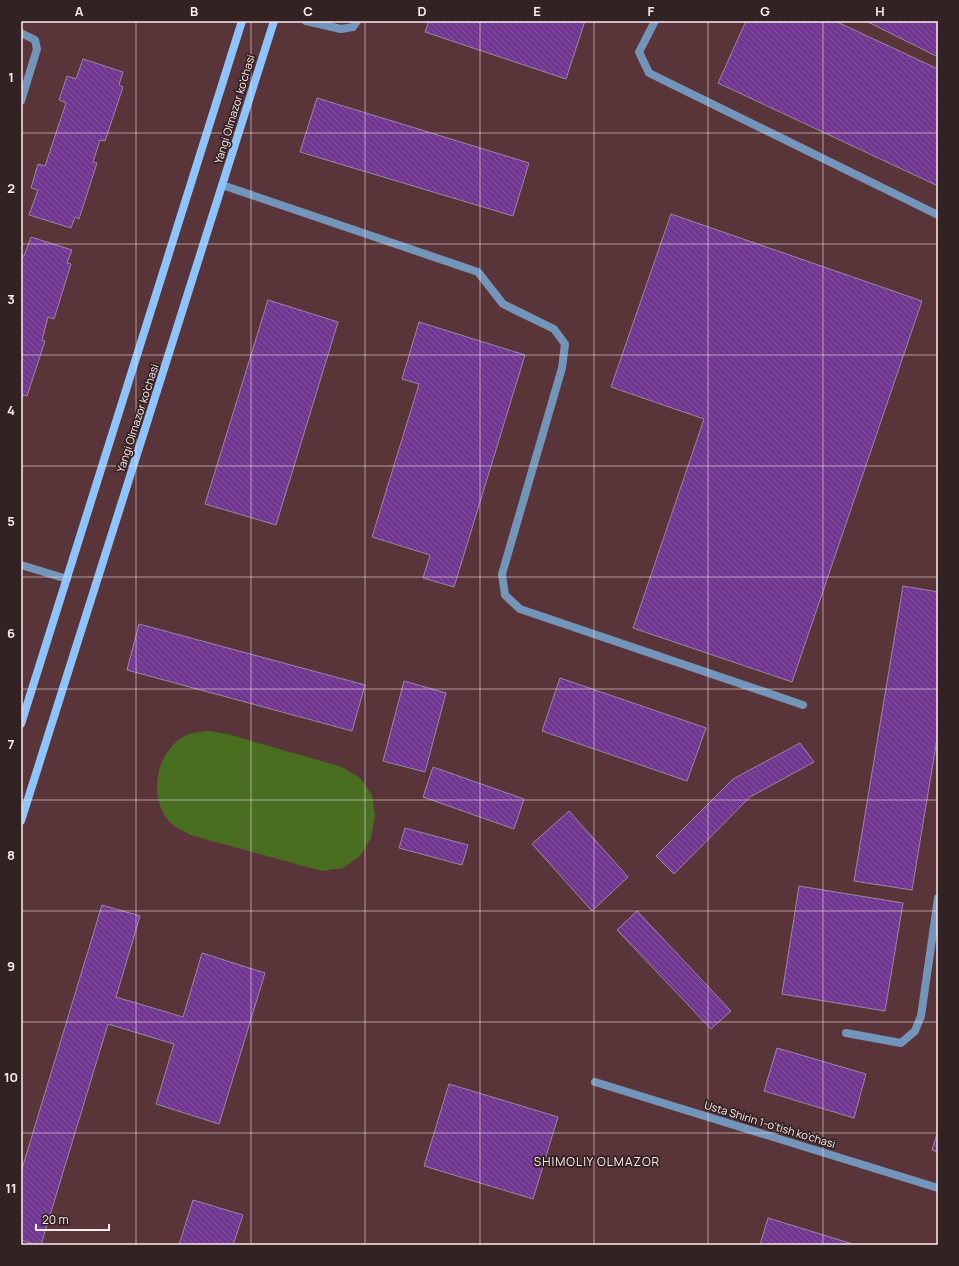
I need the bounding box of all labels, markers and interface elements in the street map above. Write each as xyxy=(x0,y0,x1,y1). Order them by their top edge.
text: A xyxy=(75,2,84,20)
text: B xyxy=(190,2,198,20)
text: C xyxy=(303,2,313,20)
text: D xyxy=(417,2,427,20)
text: E xyxy=(533,2,541,20)
text: F xyxy=(648,2,655,20)
text: G xyxy=(760,2,770,20)
text: H xyxy=(875,2,885,20)
street label: Yangi Olmazor ko'chasi xyxy=(210,53,258,165)
text: 1 xyxy=(8,68,14,86)
text: 2 xyxy=(7,179,15,197)
text: 3 xyxy=(7,290,15,308)
street label: Yangi Olmazor ko'chasi xyxy=(112,362,162,474)
text: 4 xyxy=(7,401,15,419)
text: 5 xyxy=(7,512,15,530)
text: 6 xyxy=(7,624,15,642)
text: 7 xyxy=(8,735,15,753)
text: 8 xyxy=(7,846,15,864)
text: 9 xyxy=(7,957,15,975)
text: 10 xyxy=(4,1068,18,1086)
street label: Usta Shirin 1-o'tish ko'chasi xyxy=(703,1097,837,1151)
district label: SHIMOLIY OLMAZOR xyxy=(534,1153,660,1170)
text: 11 xyxy=(5,1179,17,1197)
scale bar xyxy=(36,1206,109,1232)
text: 20 m xyxy=(42,1211,69,1228)

